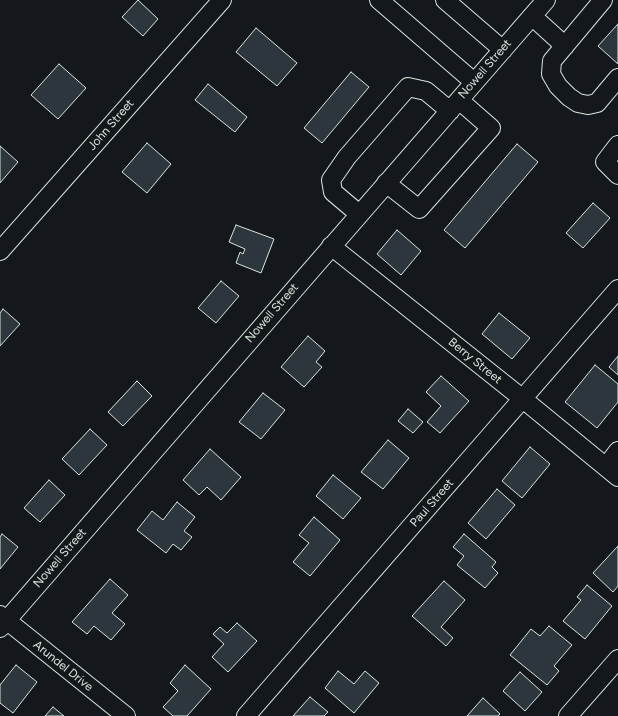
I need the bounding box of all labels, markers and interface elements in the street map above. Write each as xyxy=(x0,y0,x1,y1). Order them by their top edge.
street label: Nowell Street xyxy=(455,36,515,102)
street label: John Street xyxy=(85,96,137,154)
street label: Nowell Street xyxy=(242,280,302,346)
street label: Berry Street xyxy=(445,335,505,387)
street label: Paul Street xyxy=(407,476,457,530)
street label: Nowell Street xyxy=(30,525,90,591)
street label: Arundel Drive xyxy=(30,638,96,694)

